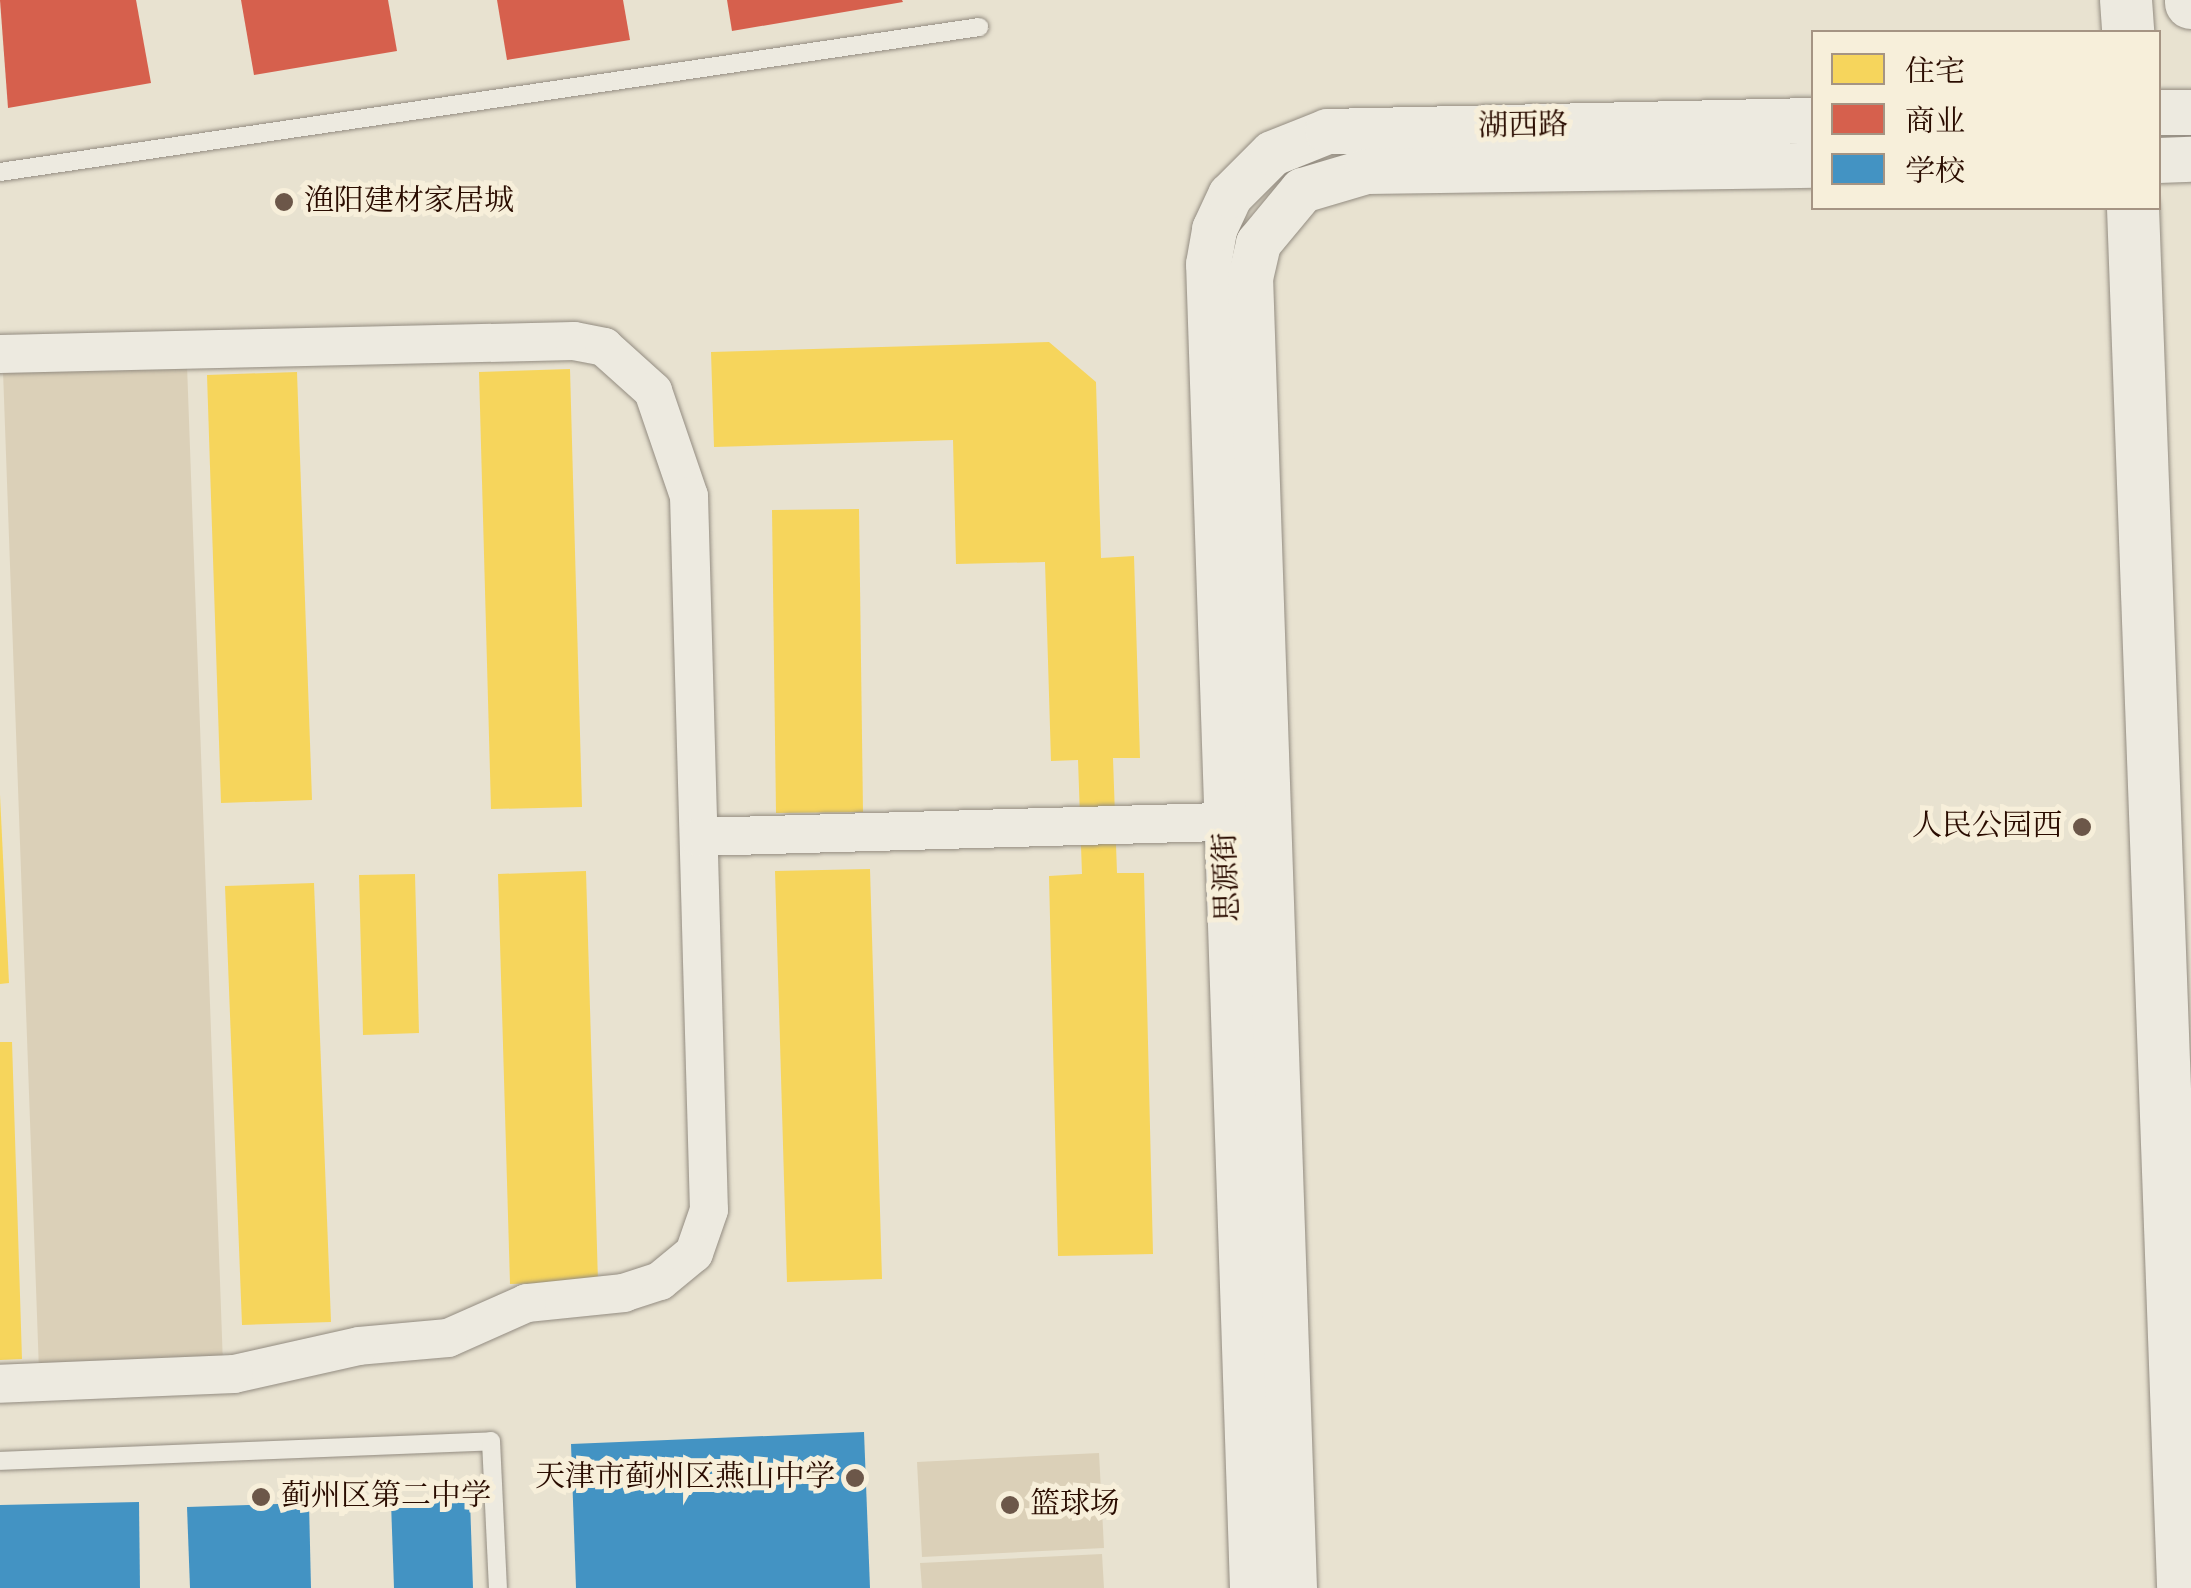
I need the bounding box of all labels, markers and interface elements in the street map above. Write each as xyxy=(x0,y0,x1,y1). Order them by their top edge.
legend xyxy=(1811,30,2161,210)
text: 住宅 xyxy=(1905,54,1965,92)
text: 商业 xyxy=(1905,104,1965,142)
street label: 湖西路 xyxy=(1478,108,1568,146)
text: 学校 xyxy=(1905,154,1965,192)
place label: 渔阳建材家居城 xyxy=(304,184,514,220)
marker: 渔阳建材家居城 xyxy=(273,191,295,213)
place label: 人民公园西 xyxy=(1912,809,2062,845)
marker: 人民公园西 xyxy=(2071,816,2093,838)
street label: 思源街 xyxy=(1208,831,1248,923)
place label: 天津市蓟州区燕山中学 xyxy=(535,1460,835,1496)
marker: 天津市蓟州区燕山中学 xyxy=(844,1467,866,1489)
place label: 蓟州区第二中学 xyxy=(281,1479,491,1515)
marker: 蓟州区第二中学 xyxy=(250,1486,272,1508)
place label: 篮球场 xyxy=(1030,1487,1120,1523)
marker: 篮球场 xyxy=(999,1494,1021,1516)

